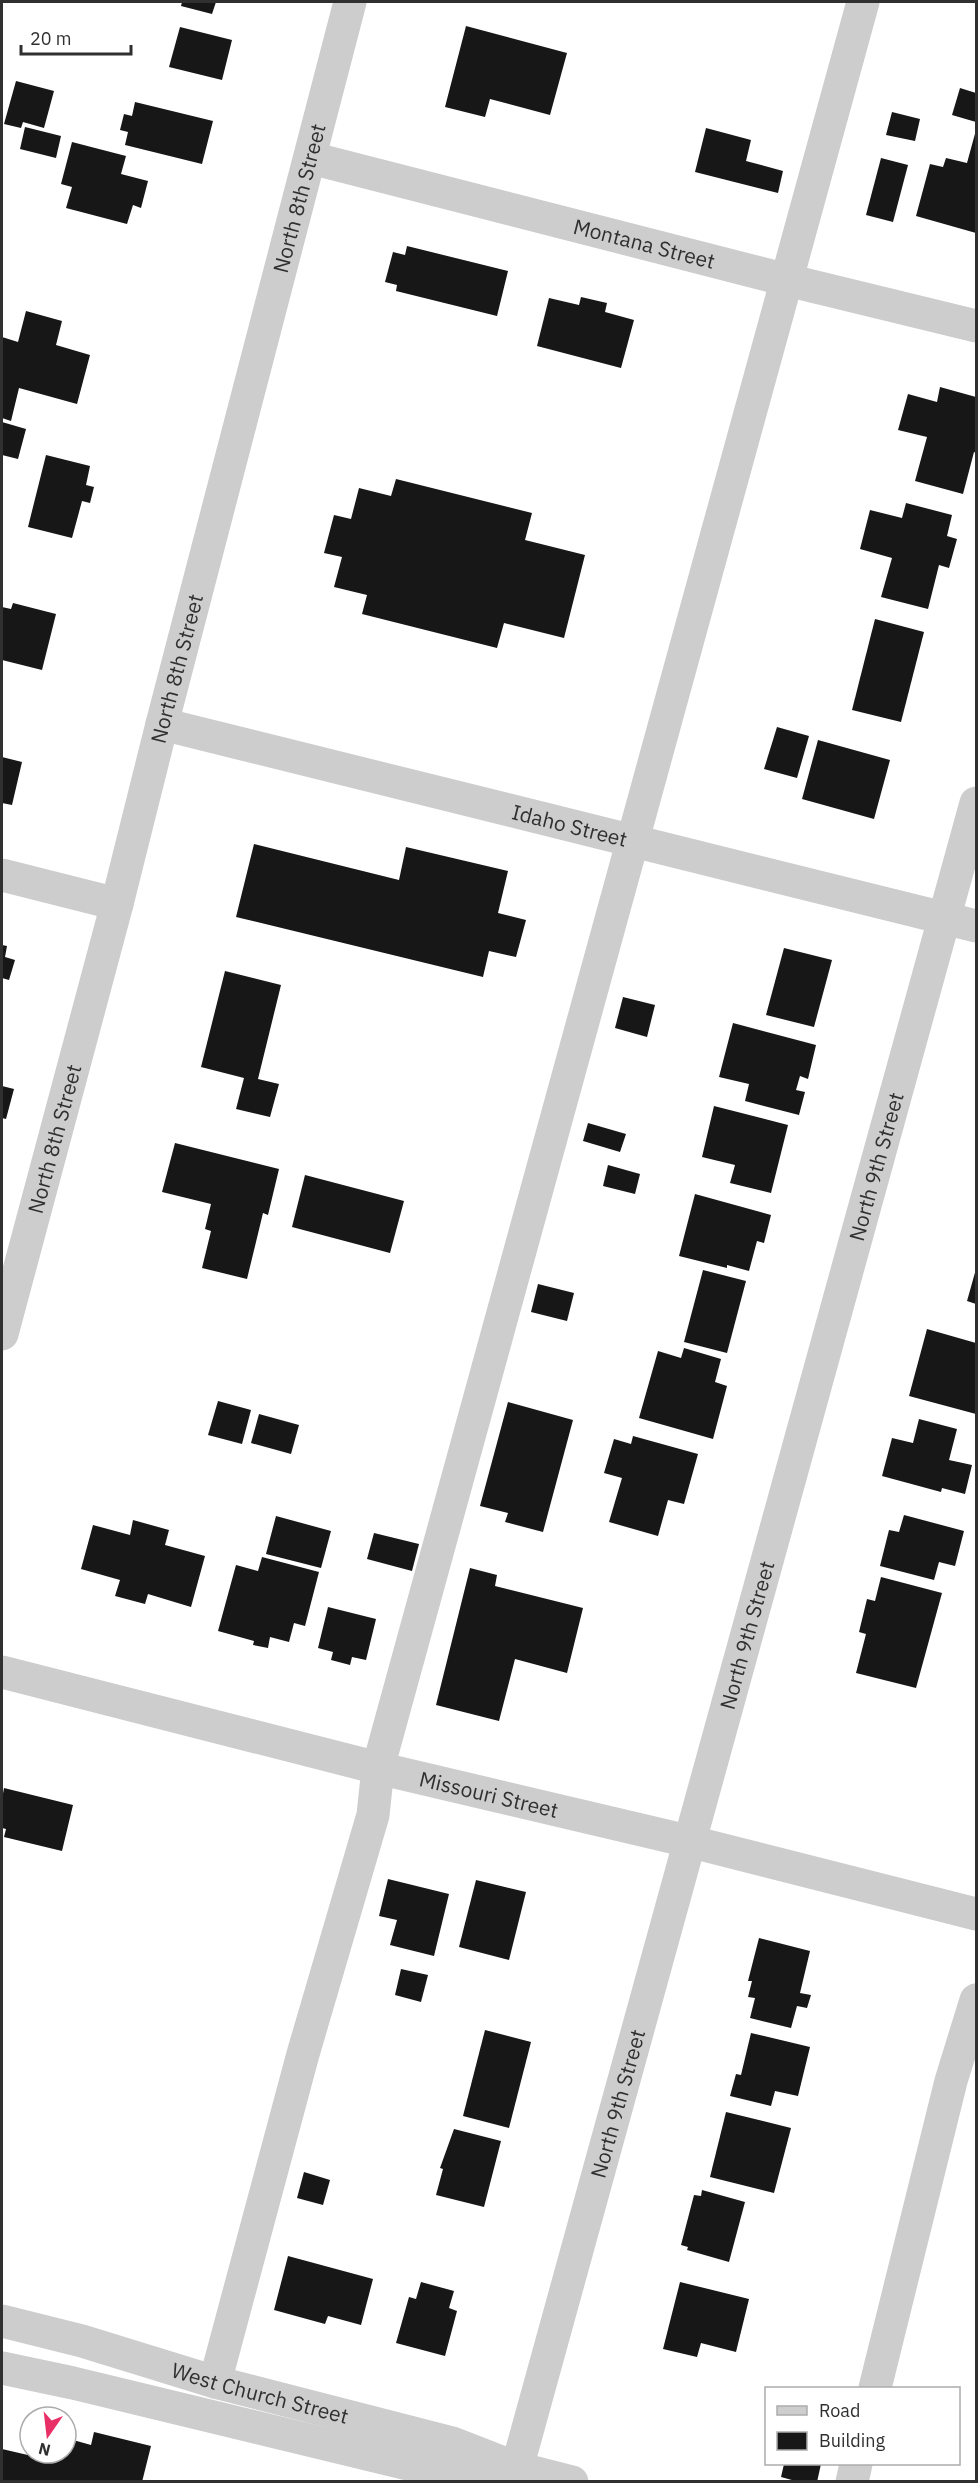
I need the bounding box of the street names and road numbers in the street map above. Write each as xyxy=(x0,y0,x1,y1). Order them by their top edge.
street label: North 8th Street xyxy=(266,121,332,276)
street label: Montana Street xyxy=(570,212,718,275)
street label: North 8th Street xyxy=(144,591,209,746)
street label: Idaho Street xyxy=(509,797,630,853)
street label: North 8th Street xyxy=(21,1061,88,1216)
street label: North 9th Street xyxy=(842,1089,910,1244)
street label: North 9th Street xyxy=(713,1557,780,1713)
street label: Missouri Street xyxy=(417,1764,561,1824)
street label: North 9th Street xyxy=(584,2026,651,2181)
street label: West Church Street xyxy=(168,2355,352,2430)

